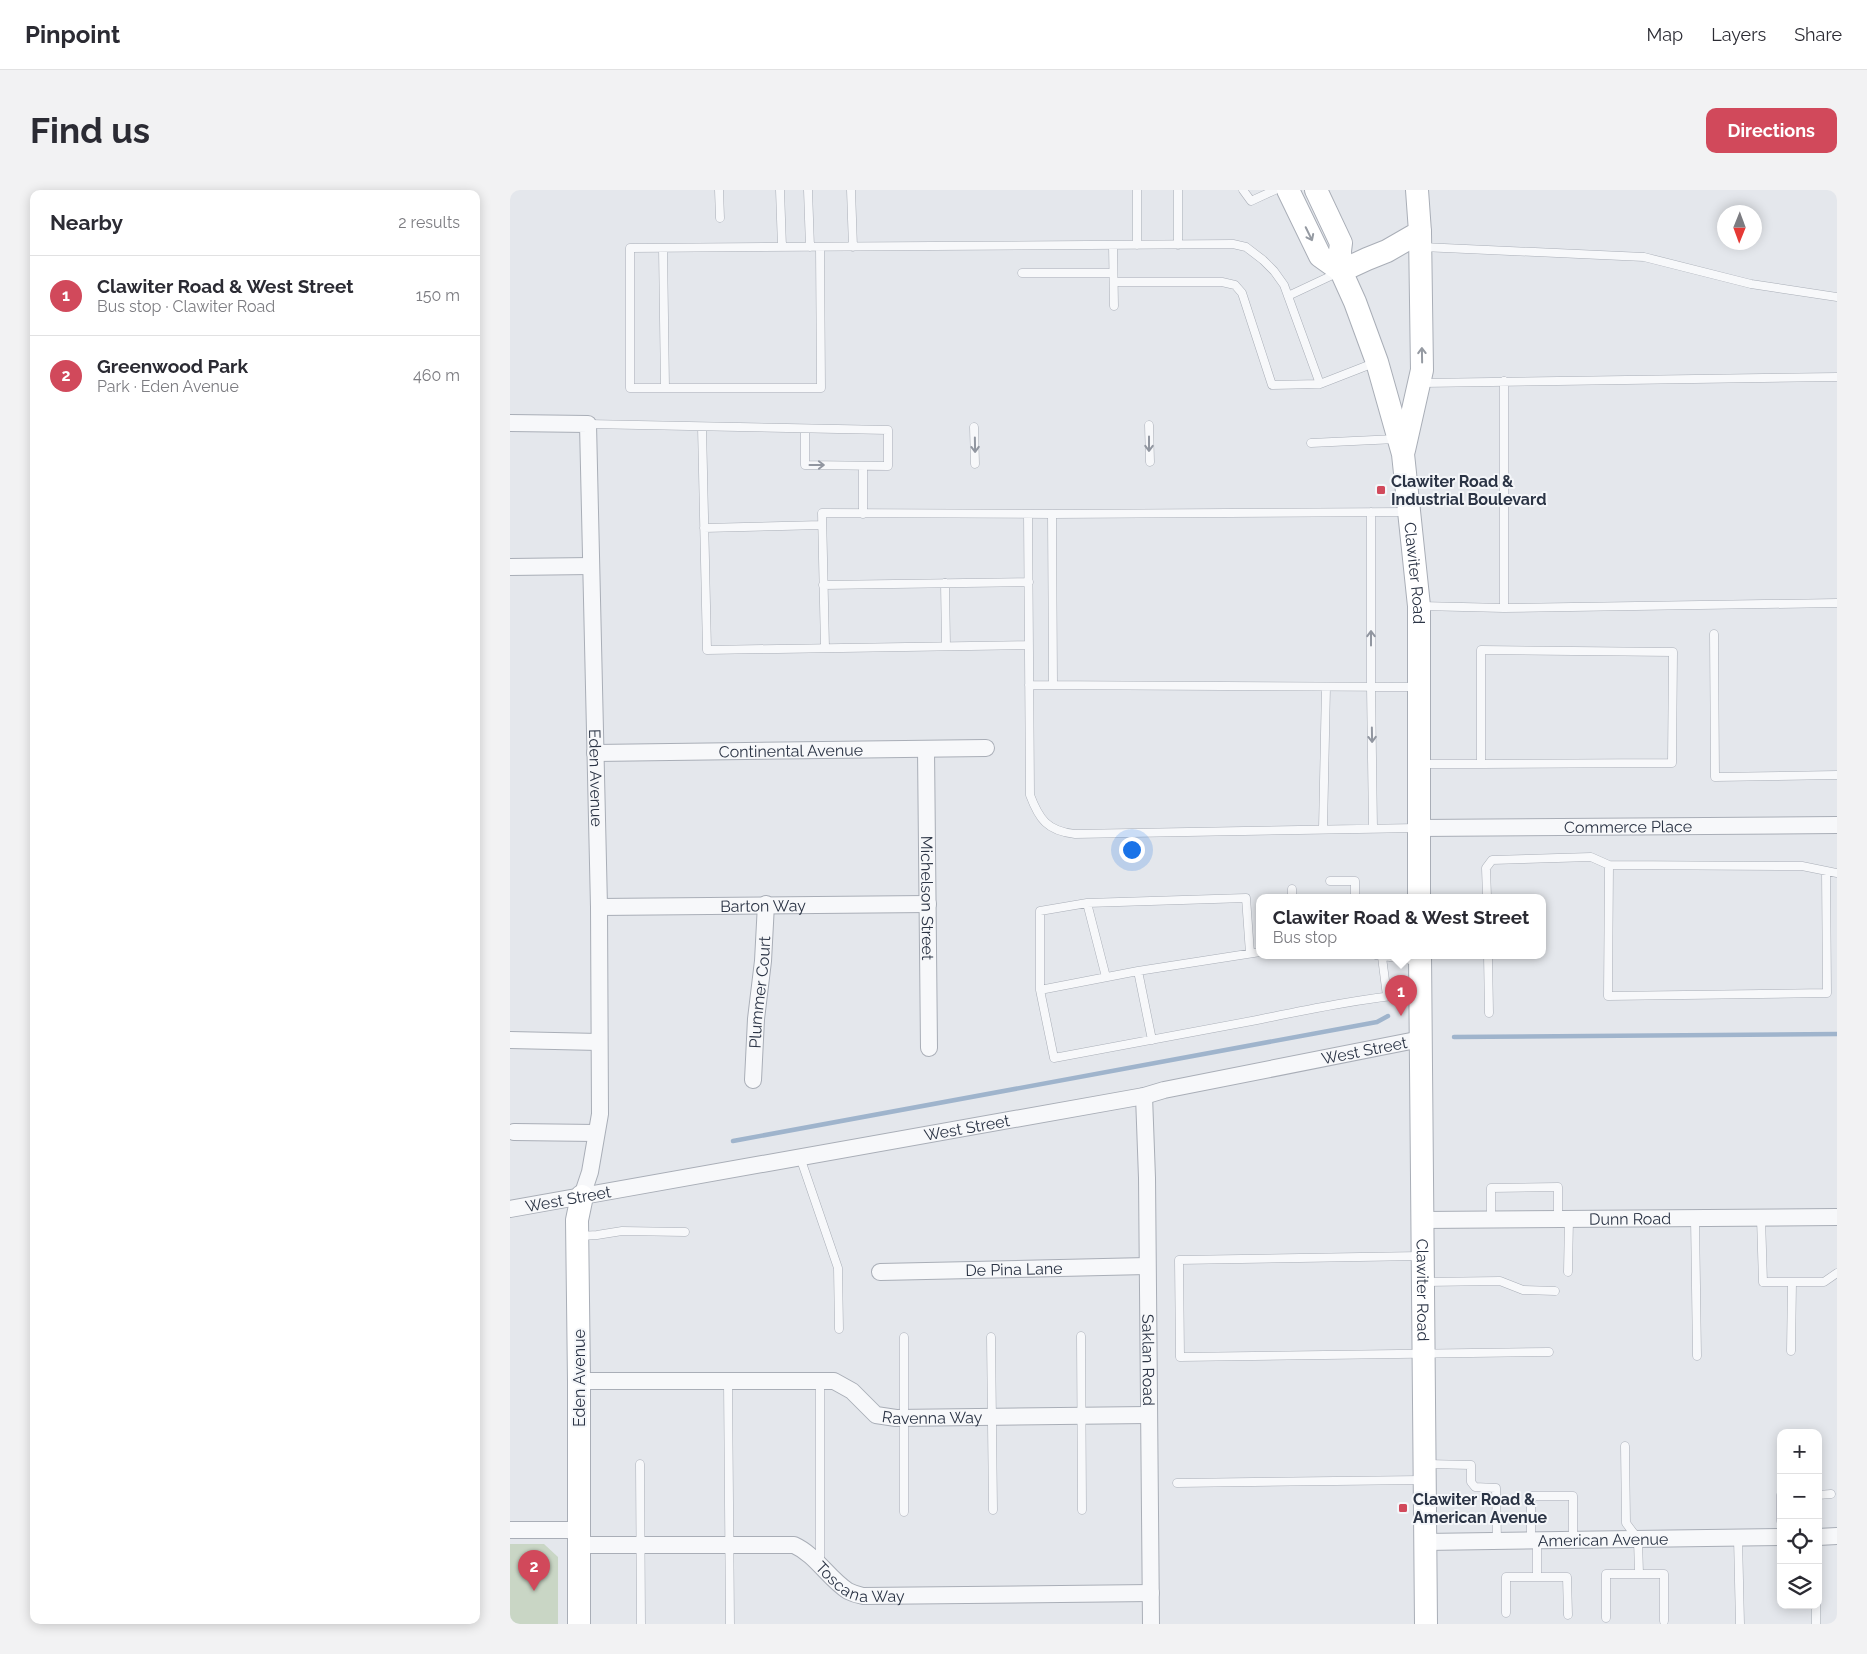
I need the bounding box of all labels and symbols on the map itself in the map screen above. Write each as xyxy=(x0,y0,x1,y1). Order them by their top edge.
north arrow xyxy=(1717,205,1762,250)
one-way arrow xyxy=(1305,226,1315,241)
one-way arrow xyxy=(1417,347,1427,364)
one-way arrow xyxy=(1144,435,1154,451)
one-way arrow xyxy=(970,437,980,453)
one-way arrow xyxy=(809,460,825,470)
place label: Clawiter Road & Industrial Boulevard xyxy=(1391,472,1546,509)
marker: Clawiter Road & Industrial Boulevard xyxy=(1375,484,1387,496)
street label: Clawiter Road xyxy=(1400,521,1428,624)
one-way arrow xyxy=(1366,630,1376,646)
one-way arrow xyxy=(1367,727,1376,743)
street label: Eden Avenue xyxy=(585,729,606,827)
street label: Continental Avenue xyxy=(719,741,863,761)
street label: Commerce Place xyxy=(1564,817,1692,837)
street label: Michelson Street xyxy=(917,836,937,961)
your location xyxy=(1119,837,1145,863)
street label: Barton Way xyxy=(720,896,806,916)
street label: Plummer Court xyxy=(746,935,774,1049)
pin: 1 xyxy=(1385,975,1417,1016)
street label: West Street xyxy=(1320,1033,1409,1069)
street label: West Street xyxy=(923,1111,1012,1145)
street label: West Street xyxy=(524,1182,613,1216)
street label: Dunn Road xyxy=(1589,1209,1671,1229)
street label: Clawiter Road xyxy=(1413,1239,1432,1341)
street label: De Pina Lane xyxy=(965,1259,1063,1280)
street label: Saklan Road xyxy=(1138,1314,1158,1406)
street label: Eden Avenue xyxy=(570,1329,589,1427)
street label: Ravenna Way xyxy=(881,1407,983,1428)
place label: Clawiter Road & American Avenue xyxy=(1413,1490,1548,1527)
marker: Clawiter Road & American Avenue xyxy=(1397,1502,1409,1514)
street label: American Avenue xyxy=(1537,1530,1668,1550)
pin: 2 xyxy=(518,1550,550,1591)
street label: Toscana Way xyxy=(812,1558,905,1606)

